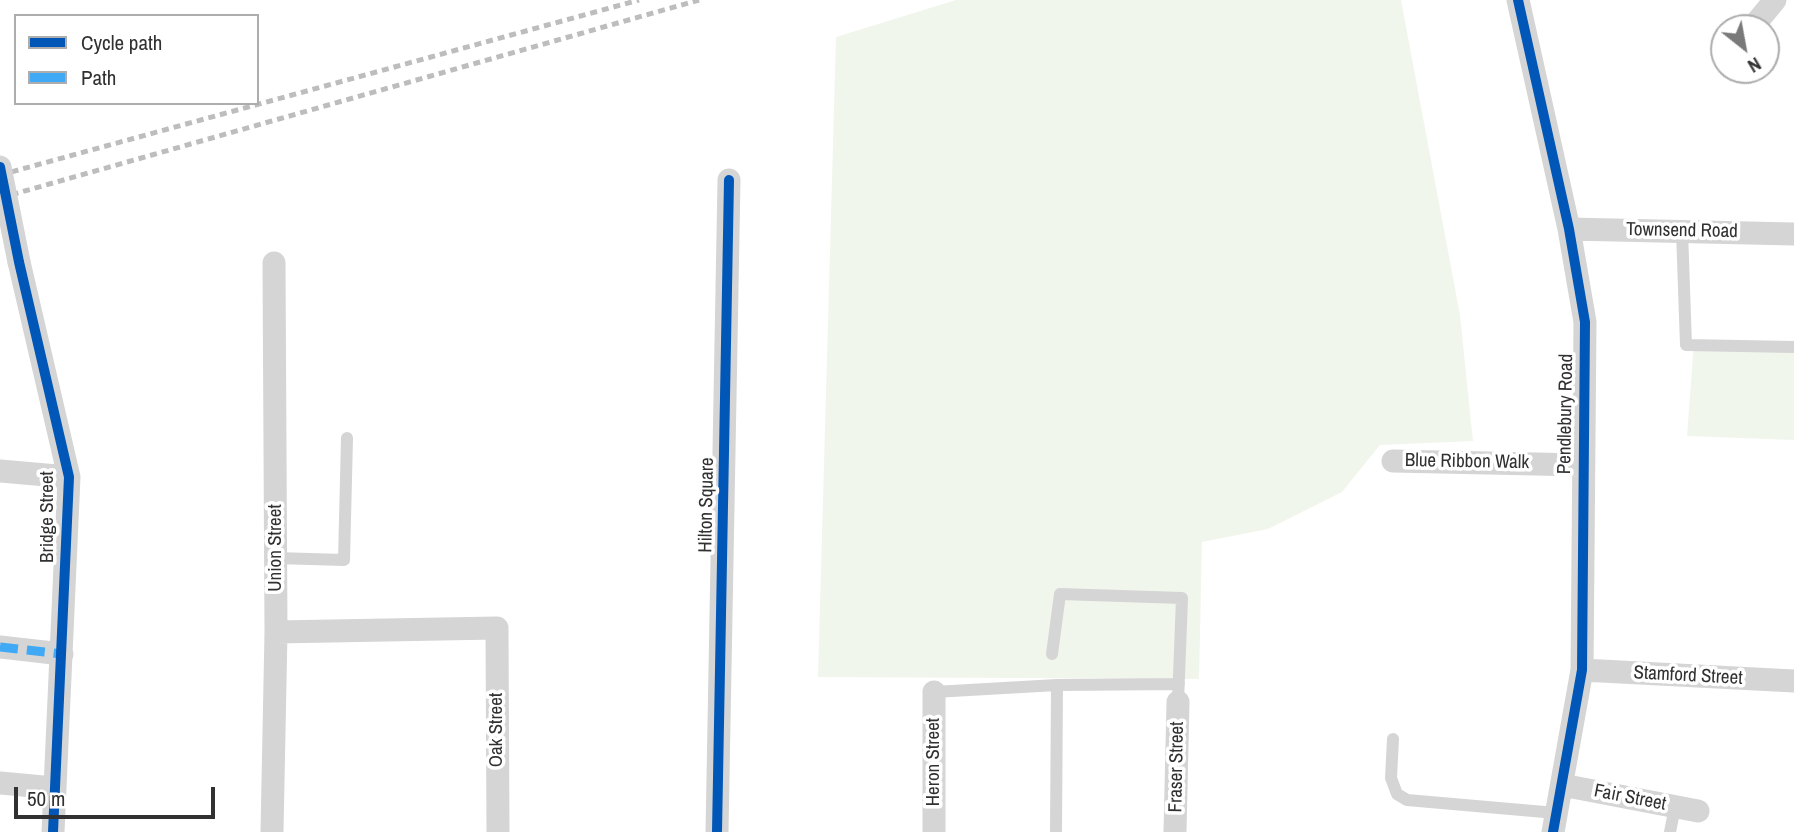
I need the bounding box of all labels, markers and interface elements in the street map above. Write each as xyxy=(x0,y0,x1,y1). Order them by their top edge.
legend xyxy=(14,14,259,105)
north arrow xyxy=(1710,14,1780,84)
text: Cycle path xyxy=(81,28,162,57)
text: N xyxy=(1743,51,1766,79)
text: Path xyxy=(81,63,116,92)
street label: Townsend Road xyxy=(1626,219,1738,243)
street label: Pendlebury Road xyxy=(1554,354,1578,474)
street label: Blue Ribbon Walk xyxy=(1405,450,1529,474)
street label: Hilton Square xyxy=(695,457,719,553)
street label: Bridge Street xyxy=(37,471,59,563)
street label: Union Street xyxy=(265,504,287,592)
street label: Stamford Street xyxy=(1633,662,1743,690)
street label: Oak Street xyxy=(486,693,508,767)
street label: Heron Street xyxy=(923,718,945,806)
street label: Fraser Street xyxy=(1165,721,1189,813)
scale bar xyxy=(18,772,219,816)
street label: Fair Street xyxy=(1592,780,1668,816)
text: 50 m xyxy=(27,784,65,813)

